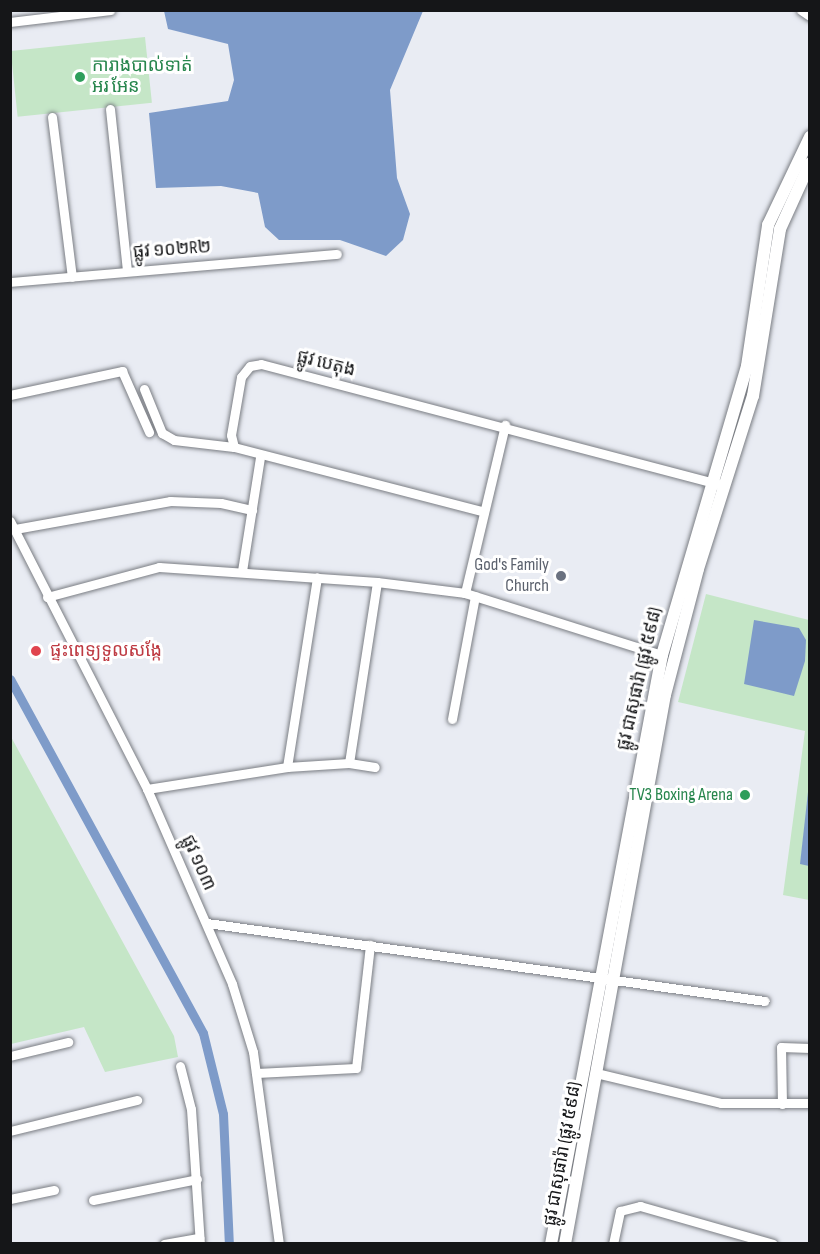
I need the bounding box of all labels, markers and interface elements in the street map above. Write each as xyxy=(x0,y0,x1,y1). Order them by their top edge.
place label: ការាងបាល់ទាត់ អរ អែន xyxy=(92,56,192,98)
marker: ការាងបាល់ទាត់ អរ អែន xyxy=(73,70,87,84)
street label: ផ្លូវ ១០២R២ xyxy=(132,236,212,264)
street label: ផ្លូវ បេតុង xyxy=(294,346,358,382)
place label: God's Family Church xyxy=(474,555,549,598)
marker: God's Family Church xyxy=(554,569,568,583)
street label: ផ្លូវ ជាសុផារ៉ា (ផ្លូវ ៥៩៨) xyxy=(613,605,667,753)
place label: ផ្ទះពេទ្យទួលសង្កែ xyxy=(50,640,162,662)
marker: ផ្ទះពេទ្យទួលសង្កែ xyxy=(27,642,45,660)
place label: TV3 Boxing Arena xyxy=(629,784,733,806)
marker: TV3 Boxing Arena xyxy=(738,788,752,802)
street label: ផ្លូវ ១០៣ xyxy=(176,832,220,894)
street label: ផ្លូវ ជាសុផារ៉ា (ផ្លូវ ៥៩៨) xyxy=(540,1080,586,1228)

